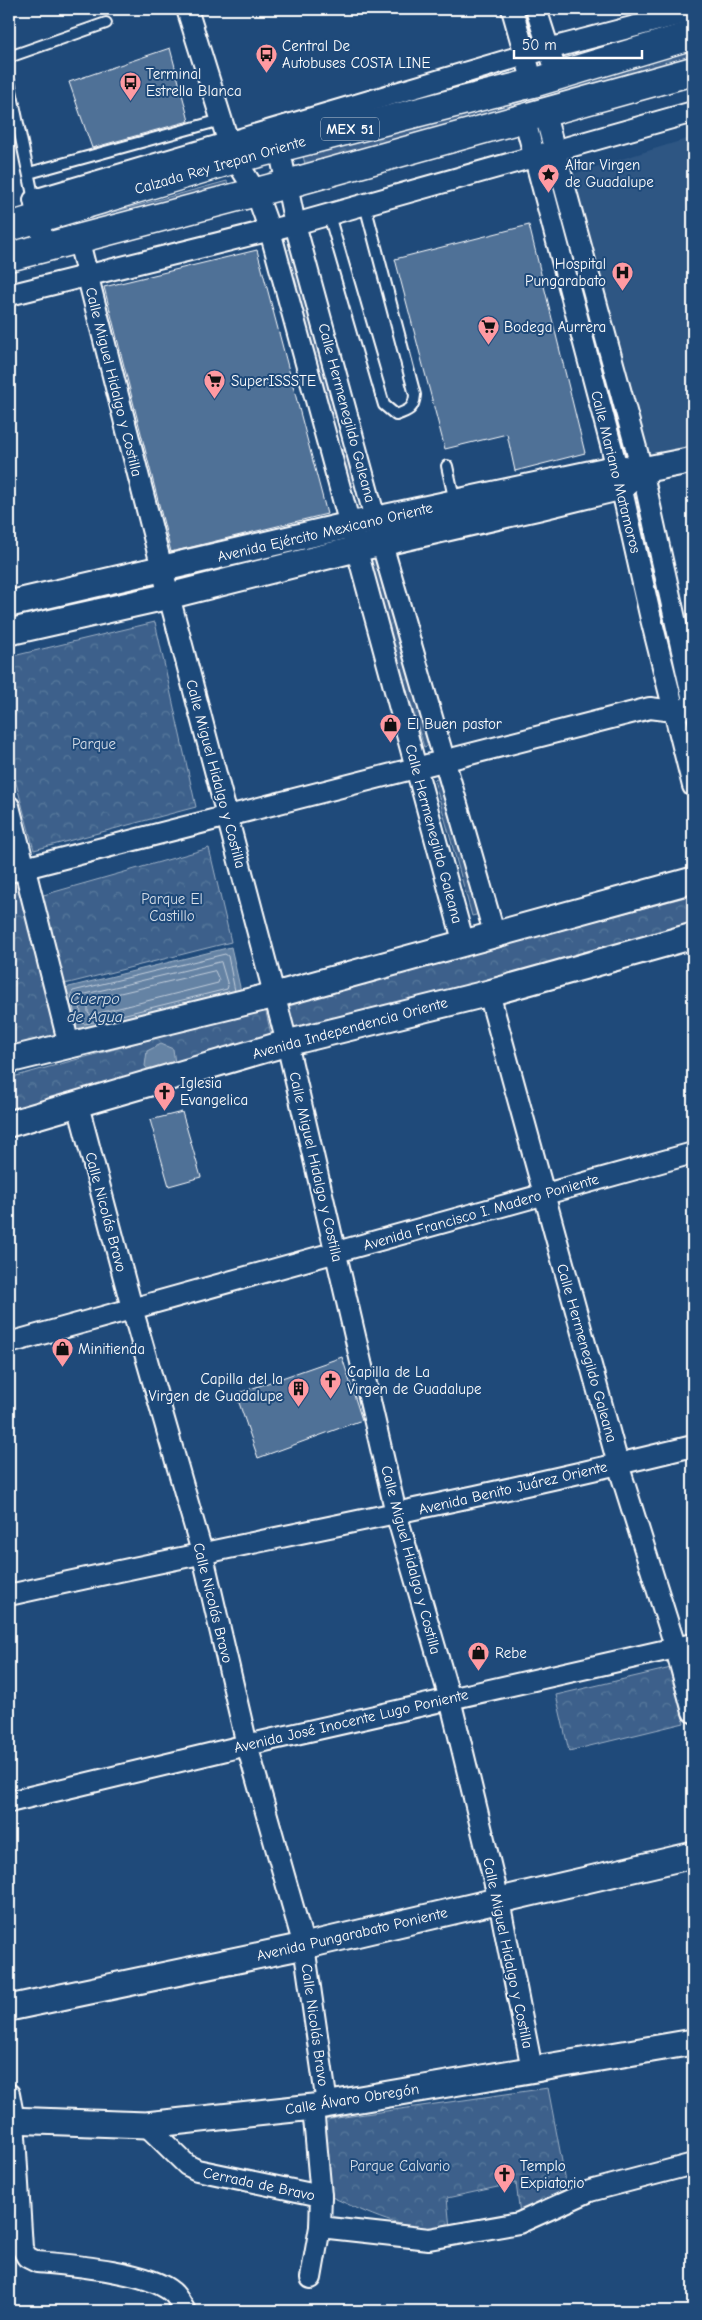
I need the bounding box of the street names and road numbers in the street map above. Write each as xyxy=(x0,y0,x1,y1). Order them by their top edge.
road number: MEX 51 xyxy=(321,118,379,140)
street label: Calzada Rey Irepan Oriente xyxy=(132,132,308,198)
street label: Calle Miguel Hidalgo y Costilla xyxy=(82,285,146,479)
street label: Calle Hermenegildo Galeana xyxy=(314,321,380,505)
street label: Calle Mariano Matamoros xyxy=(587,389,645,555)
street label: Avenida Ejército Mexicano Oriente xyxy=(215,498,435,566)
street label: Calle Miguel Hidalgo y Costilla xyxy=(182,678,250,870)
street label: Calle Hermenegildo Galeana xyxy=(401,742,467,926)
street label: Avenida Independencia Oriente xyxy=(250,993,450,1063)
street label: Calle Miguel Hidalgo y Costilla xyxy=(285,1070,347,1264)
street label: Calle Nicolás Bravo xyxy=(81,1150,131,1274)
street label: Avenida Francisco I. Madero Poniente xyxy=(361,1170,601,1254)
street label: Calle Hermenegildo Galeana xyxy=(553,1262,621,1444)
street label: Avenida Benito Juárez Oriente xyxy=(417,1457,610,1518)
street label: Calle Miguel Hidalgo y Costilla xyxy=(377,1464,445,1656)
street label: Calle Nicolás Bravo xyxy=(189,1541,237,1665)
street label: Avenida José Inocente Lugo Poniente xyxy=(232,1685,470,1757)
street label: Calle Miguel Hidalgo y Costilla xyxy=(479,1856,537,2050)
street label: Avenida Pungarabato Poniente xyxy=(255,1903,450,1965)
street label: Calle Nicolás Bravo xyxy=(298,1963,333,2087)
street label: Calle Álvaro Obregón xyxy=(284,2079,420,2118)
street label: Cerrada de Bravo xyxy=(201,2163,317,2205)

